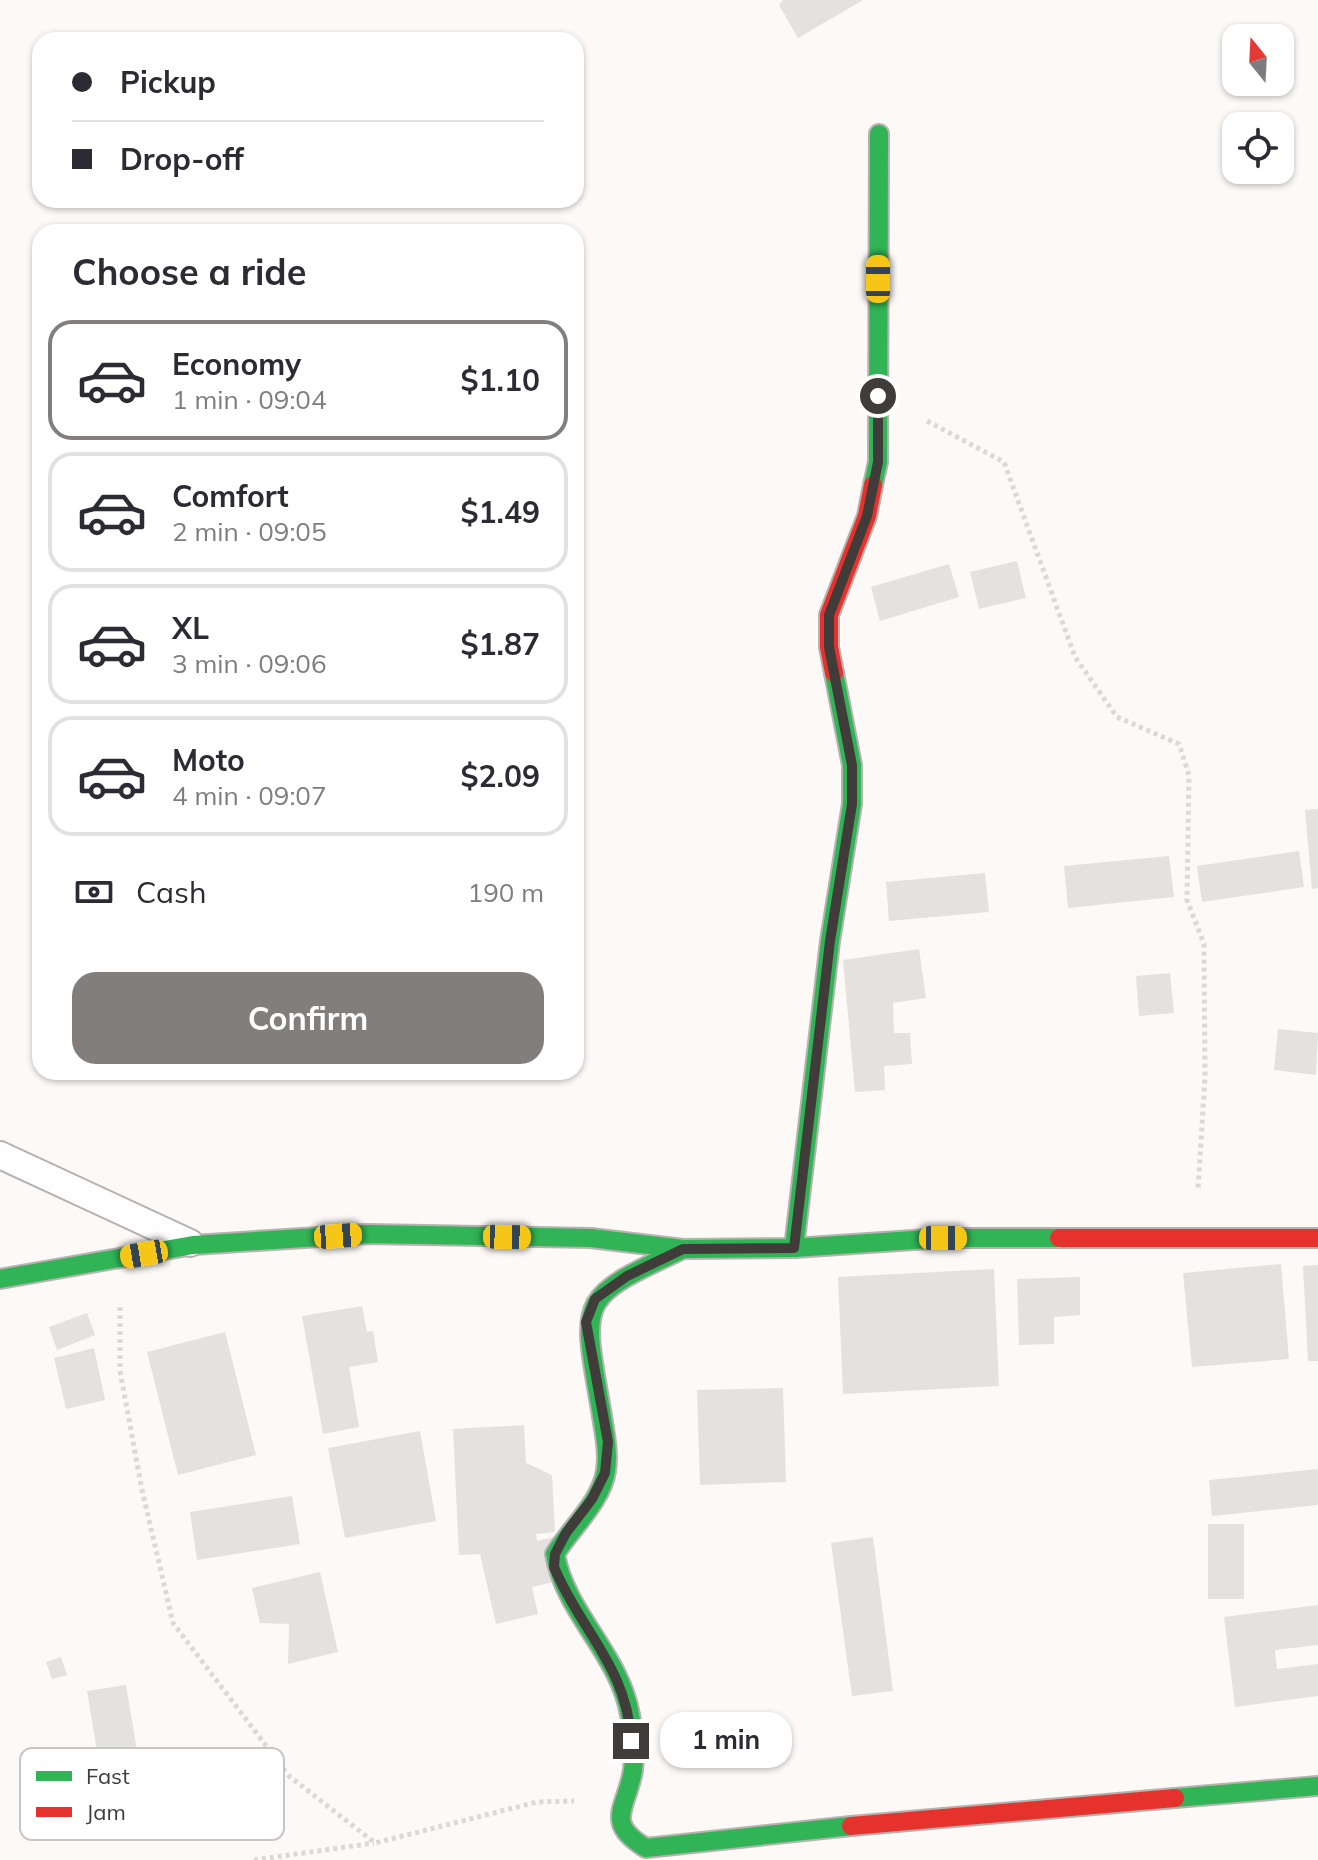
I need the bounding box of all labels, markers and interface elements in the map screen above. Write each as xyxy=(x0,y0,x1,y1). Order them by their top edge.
north arrow xyxy=(1222,24,1294,96)
map controls xyxy=(1222,24,1294,184)
text: Pickup xyxy=(120,63,216,101)
button: locate xyxy=(1222,112,1294,184)
text: Drop-off xyxy=(120,140,244,178)
text: Choose a ride xyxy=(72,249,306,294)
car xyxy=(866,255,890,303)
icon: car xyxy=(76,344,148,416)
text: Economy xyxy=(172,345,301,383)
text: $1.10 xyxy=(461,361,540,399)
route start xyxy=(860,378,896,414)
text: 1 min · 09:04 xyxy=(172,383,327,416)
icon: car xyxy=(76,476,148,548)
text: Comfort xyxy=(172,477,289,515)
text: $1.49 xyxy=(461,493,540,531)
text: 2 min · 09:05 xyxy=(172,515,327,548)
icon: car xyxy=(76,608,148,680)
text: XL xyxy=(172,609,209,647)
text: $1.87 xyxy=(461,625,540,663)
text: 3 min · 09:06 xyxy=(172,647,327,680)
icon: car xyxy=(76,740,148,812)
text: Moto xyxy=(172,741,245,779)
text: $2.09 xyxy=(461,757,540,795)
text: 4 min · 09:07 xyxy=(172,779,327,812)
icon: cash xyxy=(72,870,116,914)
text: Cash xyxy=(136,873,207,911)
text: 190 m xyxy=(468,876,544,909)
button: Confirm xyxy=(72,972,544,1064)
car xyxy=(313,1222,363,1250)
car xyxy=(483,1225,531,1249)
car xyxy=(919,1226,967,1250)
car xyxy=(118,1238,170,1270)
callout: 1 min xyxy=(659,1713,791,1769)
route end xyxy=(613,1723,649,1759)
text: 1 min xyxy=(692,1723,760,1756)
legend xyxy=(20,1748,284,1840)
text: Fast xyxy=(86,1762,130,1790)
text: Jam xyxy=(86,1798,126,1826)

